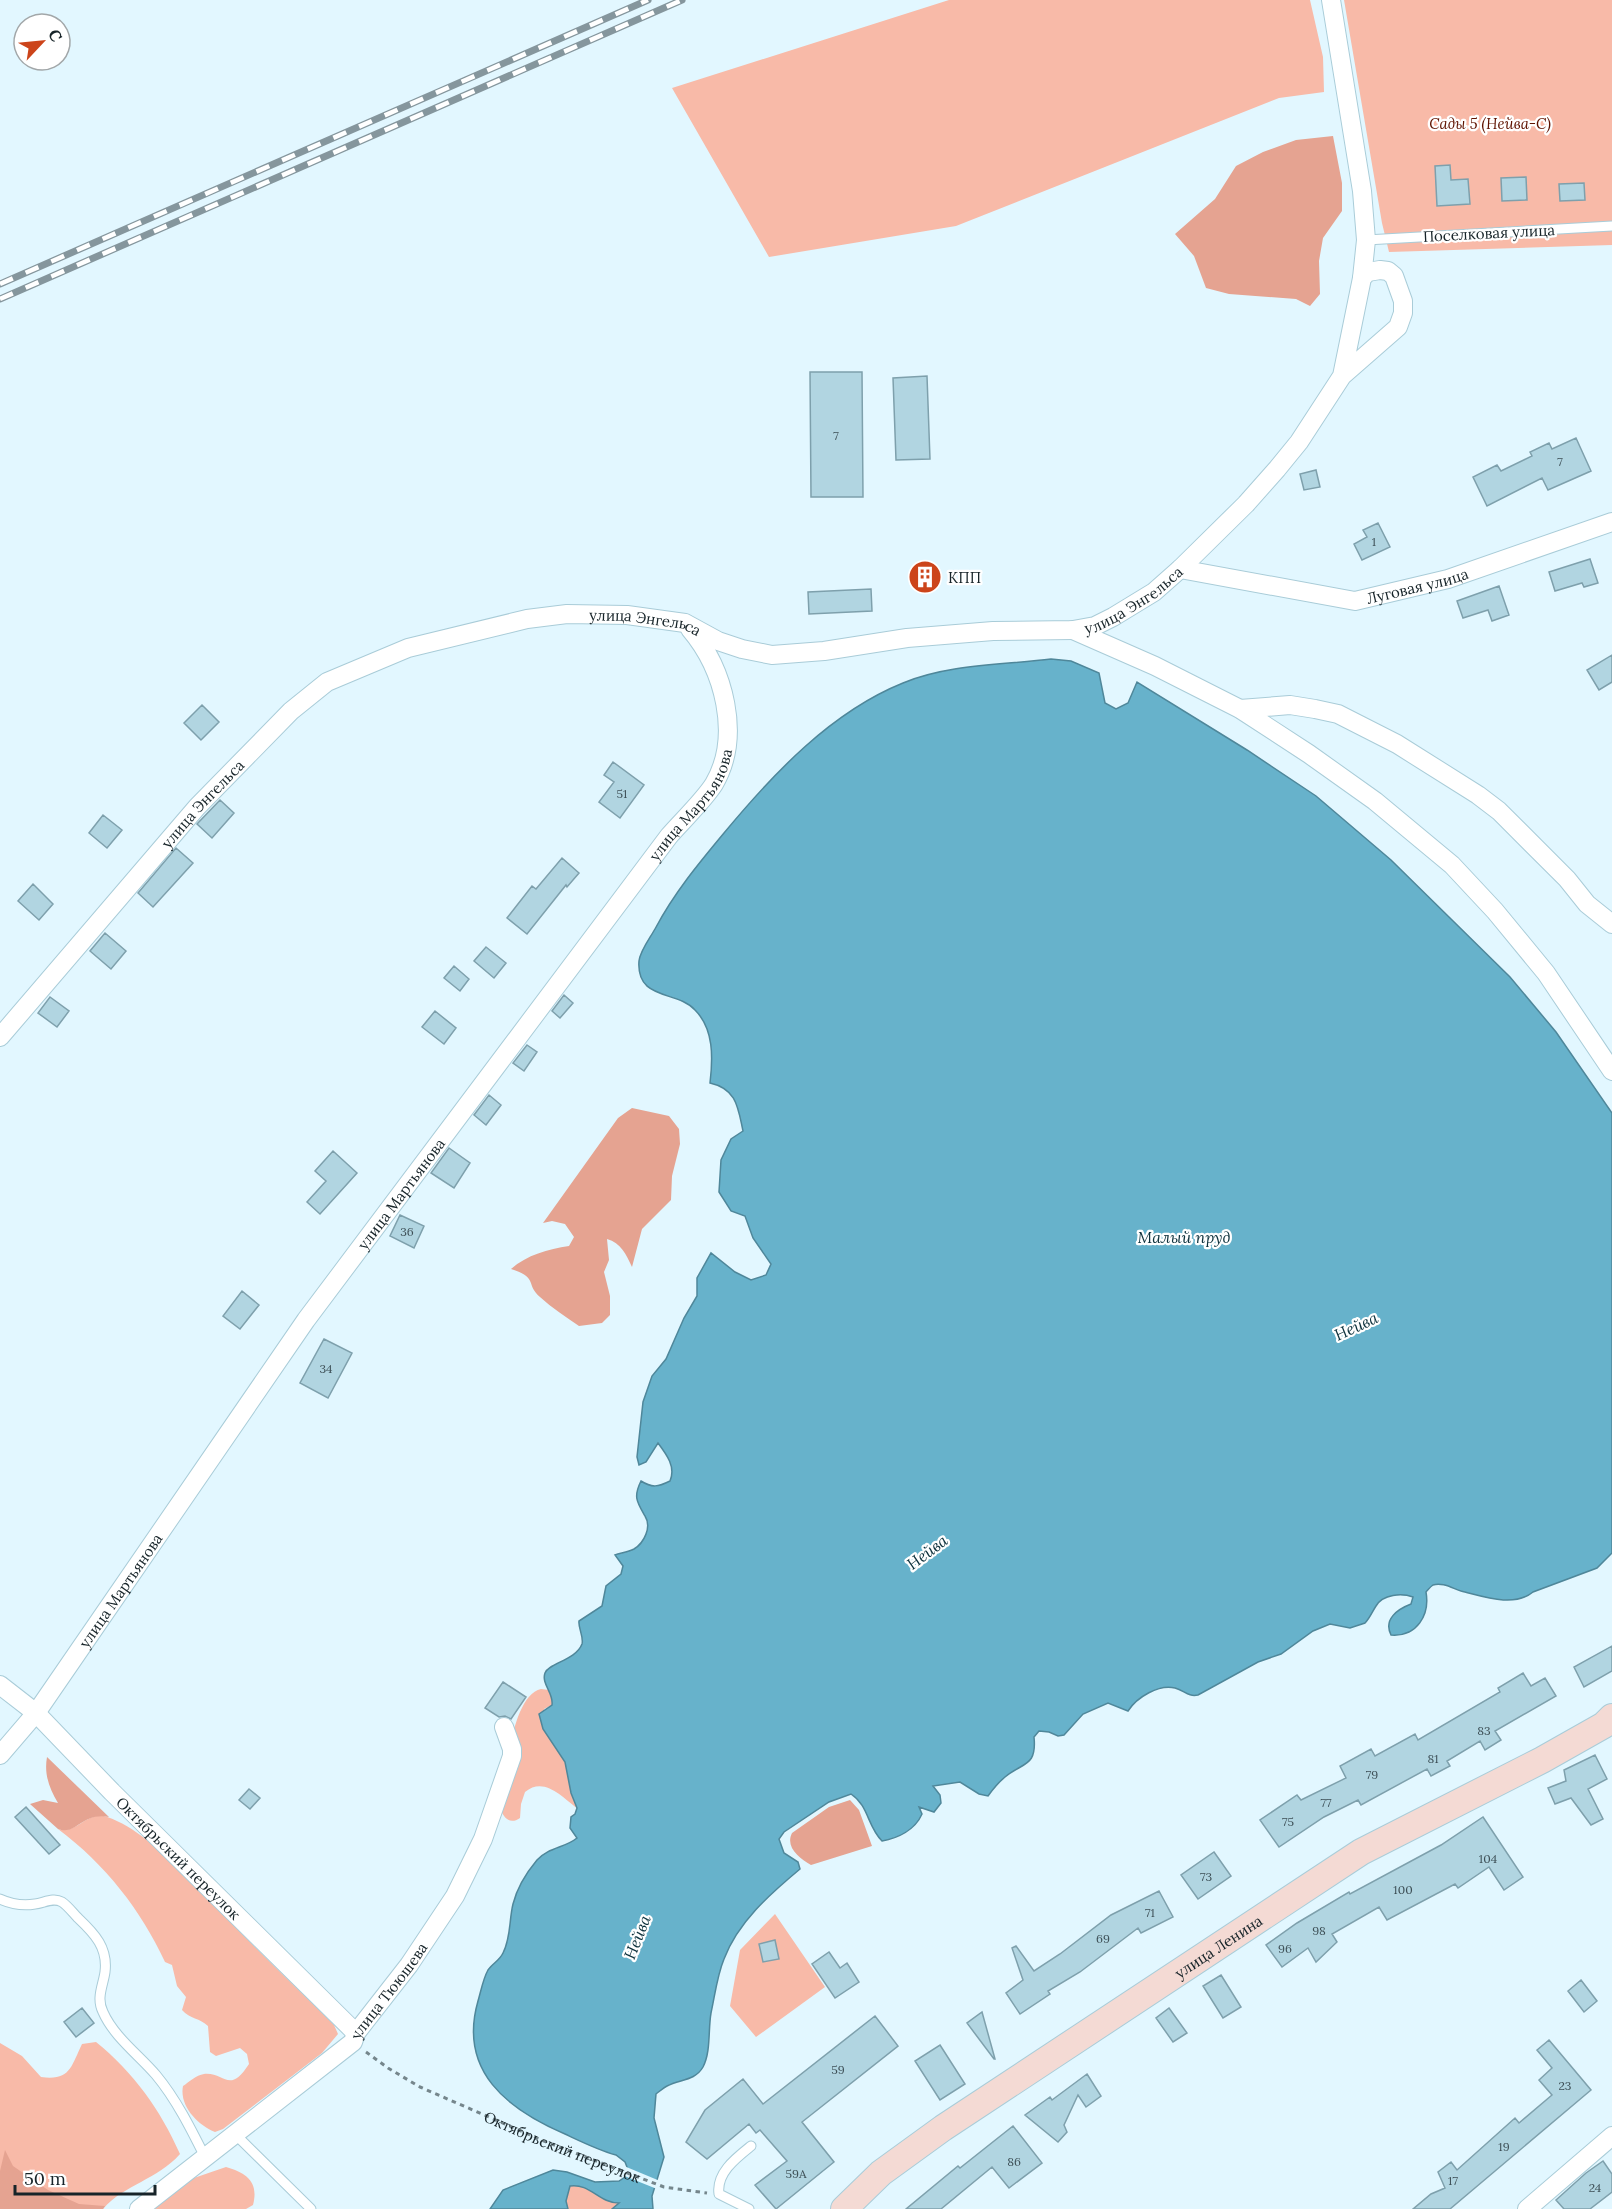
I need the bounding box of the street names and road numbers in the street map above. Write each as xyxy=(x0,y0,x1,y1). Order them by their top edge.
street label: Поселковая улица xyxy=(1422,220,1556,246)
street label: улица Энгельса xyxy=(1083,562,1187,637)
street label: Луговая улица xyxy=(1364,563,1471,608)
street label: улица Энгельса xyxy=(589,605,705,640)
street label: улица Мартьянова xyxy=(644,747,736,864)
street label: улица Энгельса xyxy=(157,755,248,852)
street label: улица Мартьянова xyxy=(353,1134,449,1253)
street label: улица Мартьянова xyxy=(74,1529,166,1651)
street label: Октябрьский переулок xyxy=(113,1792,245,1923)
street label: улица Ленина xyxy=(1171,1910,1266,1982)
street label: улица Тююшева xyxy=(345,1938,431,2041)
street label: Октябрьский переулок xyxy=(481,2107,644,2187)

